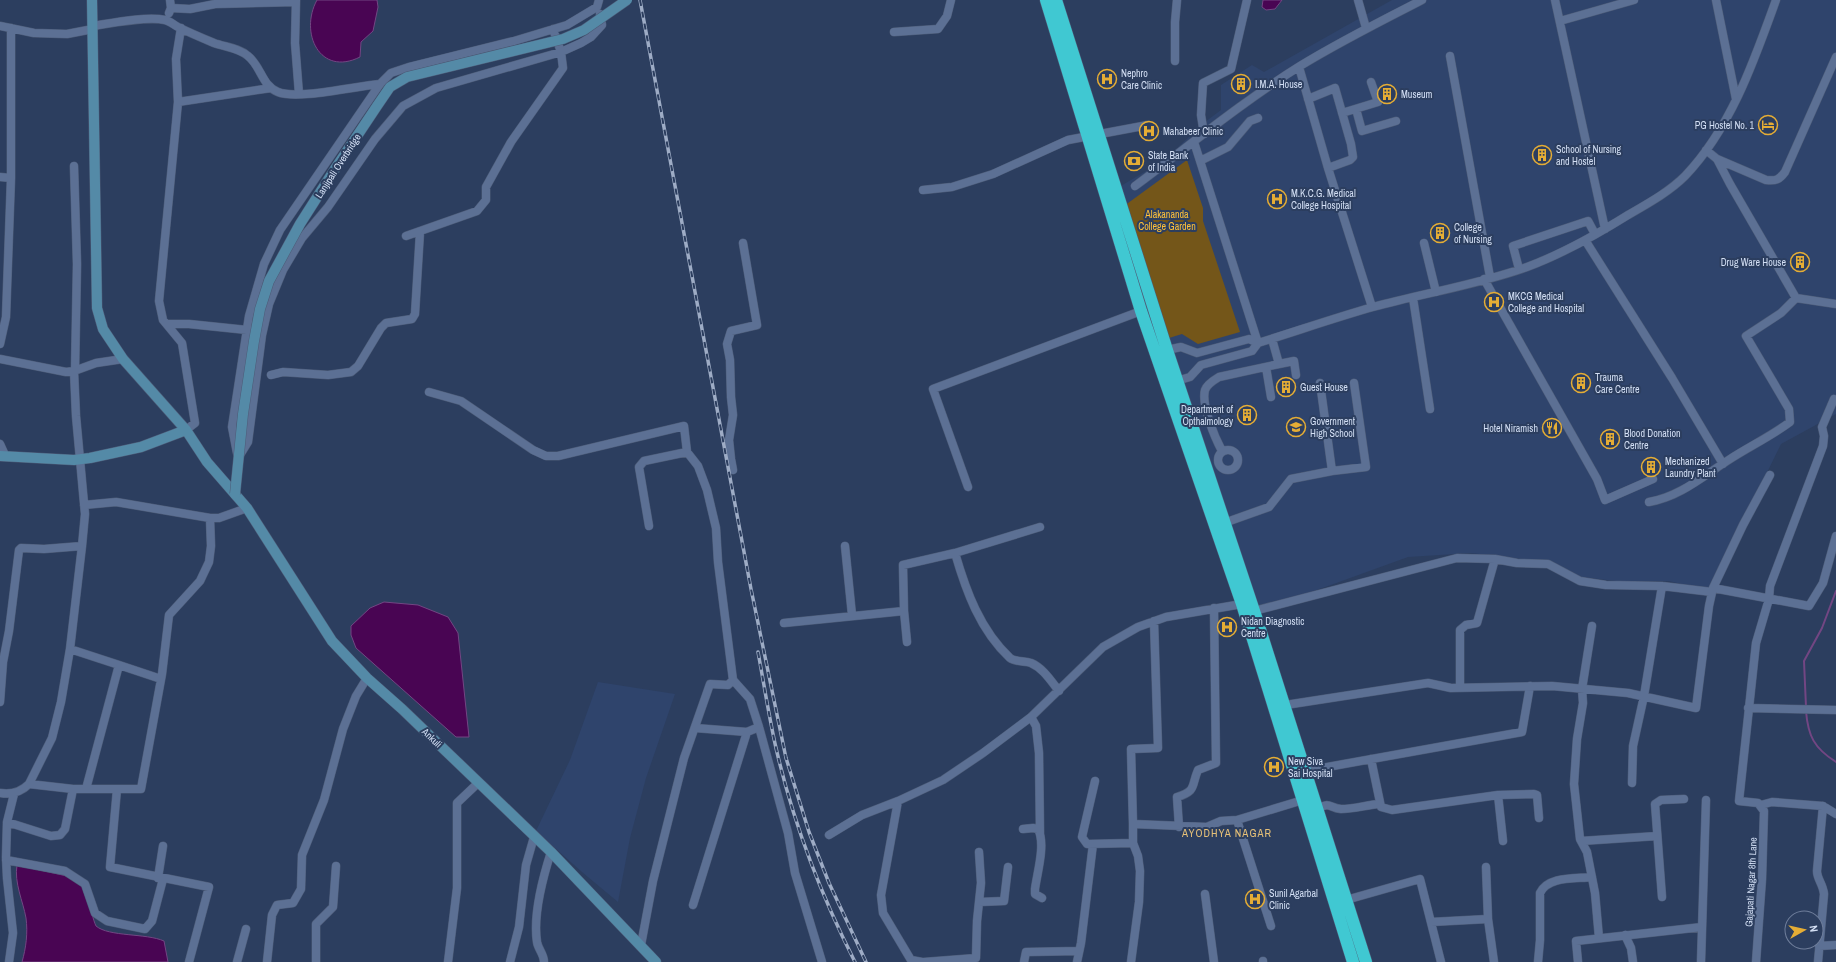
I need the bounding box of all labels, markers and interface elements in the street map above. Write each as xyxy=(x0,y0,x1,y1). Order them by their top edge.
place label: Nephro Care Clinic xyxy=(1121,67,1162,92)
hospital icon: Nephro Care Clinic xyxy=(1096,68,1118,90)
building icon: I.M.A. House xyxy=(1230,73,1252,95)
place label: I.M.A. House xyxy=(1255,78,1303,91)
building icon: Museum xyxy=(1376,83,1398,105)
place label: Museum xyxy=(1401,88,1433,101)
hotel icon: PG Hostel No. 1 xyxy=(1757,114,1779,136)
place label: PG Hostel No. 1 xyxy=(1695,119,1754,132)
hospital icon: Mahabeer Clinic xyxy=(1138,120,1160,142)
place label: Mahabeer Clinic xyxy=(1163,125,1223,138)
street label: Lanjipali Overbridge xyxy=(312,131,364,201)
place label: School of Nursing and Hostel xyxy=(1556,143,1622,168)
building icon: School of Nursing and Hostel xyxy=(1531,144,1553,166)
place label: State Bank of India xyxy=(1148,149,1189,174)
bank icon: State Bank of India xyxy=(1123,150,1145,172)
place label: M.K.C.G. Medical College Hospital xyxy=(1291,187,1356,212)
hospital icon: M.K.C.G. Medical College Hospital xyxy=(1266,188,1288,210)
park label: Alakananda College Garden xyxy=(1138,208,1196,233)
place label: College of Nursing xyxy=(1454,221,1492,246)
building icon: College of Nursing xyxy=(1429,222,1451,244)
building icon: Drug Ware House xyxy=(1789,251,1811,273)
place label: Drug Ware House xyxy=(1721,256,1786,269)
place label: MKCG Medical College and Hospital xyxy=(1508,290,1584,315)
hospital icon: MKCG Medical College and Hospital xyxy=(1483,291,1505,313)
place label: Trauma Care Centre xyxy=(1595,371,1640,396)
building icon: Trauma Care Centre xyxy=(1570,372,1592,394)
building icon: Guest House xyxy=(1275,376,1297,398)
place label: Guest House xyxy=(1300,381,1348,394)
place label: Department of Opthalmology xyxy=(1181,403,1234,428)
building icon: Department of Opthalmology xyxy=(1236,404,1258,426)
place label: Government High School xyxy=(1310,415,1356,440)
school or university icon: Government High School xyxy=(1285,416,1307,438)
restaurant icon: Hotel Niramish xyxy=(1541,417,1563,439)
place label: Hotel Niramish xyxy=(1483,422,1538,435)
place label: Blood Donation Centre xyxy=(1624,427,1681,452)
building icon: Blood Donation Centre xyxy=(1599,428,1621,450)
place label: Mechanized Laundry Plant xyxy=(1665,455,1716,480)
building icon: Mechanized Laundry Plant xyxy=(1640,456,1662,478)
place label: Nidan Diagnostic Centre xyxy=(1241,615,1304,640)
hospital icon: Nidan Diagnostic Centre xyxy=(1216,616,1238,638)
street label: Ankuli xyxy=(419,725,445,751)
place label: New Siva Sai Hospital xyxy=(1288,755,1333,780)
hospital icon: New Siva Sai Hospital xyxy=(1263,756,1285,778)
district label: AYODHYA NAGAR xyxy=(1181,826,1272,840)
street label: Gajapati Nagar 8th Lane xyxy=(1742,836,1760,927)
place label: Sunil Agarbal Clinic xyxy=(1269,887,1318,912)
hospital icon: Sunil Agarbal Clinic xyxy=(1244,888,1266,910)
north arrow xyxy=(1784,910,1824,950)
text: N xyxy=(1807,924,1821,933)

